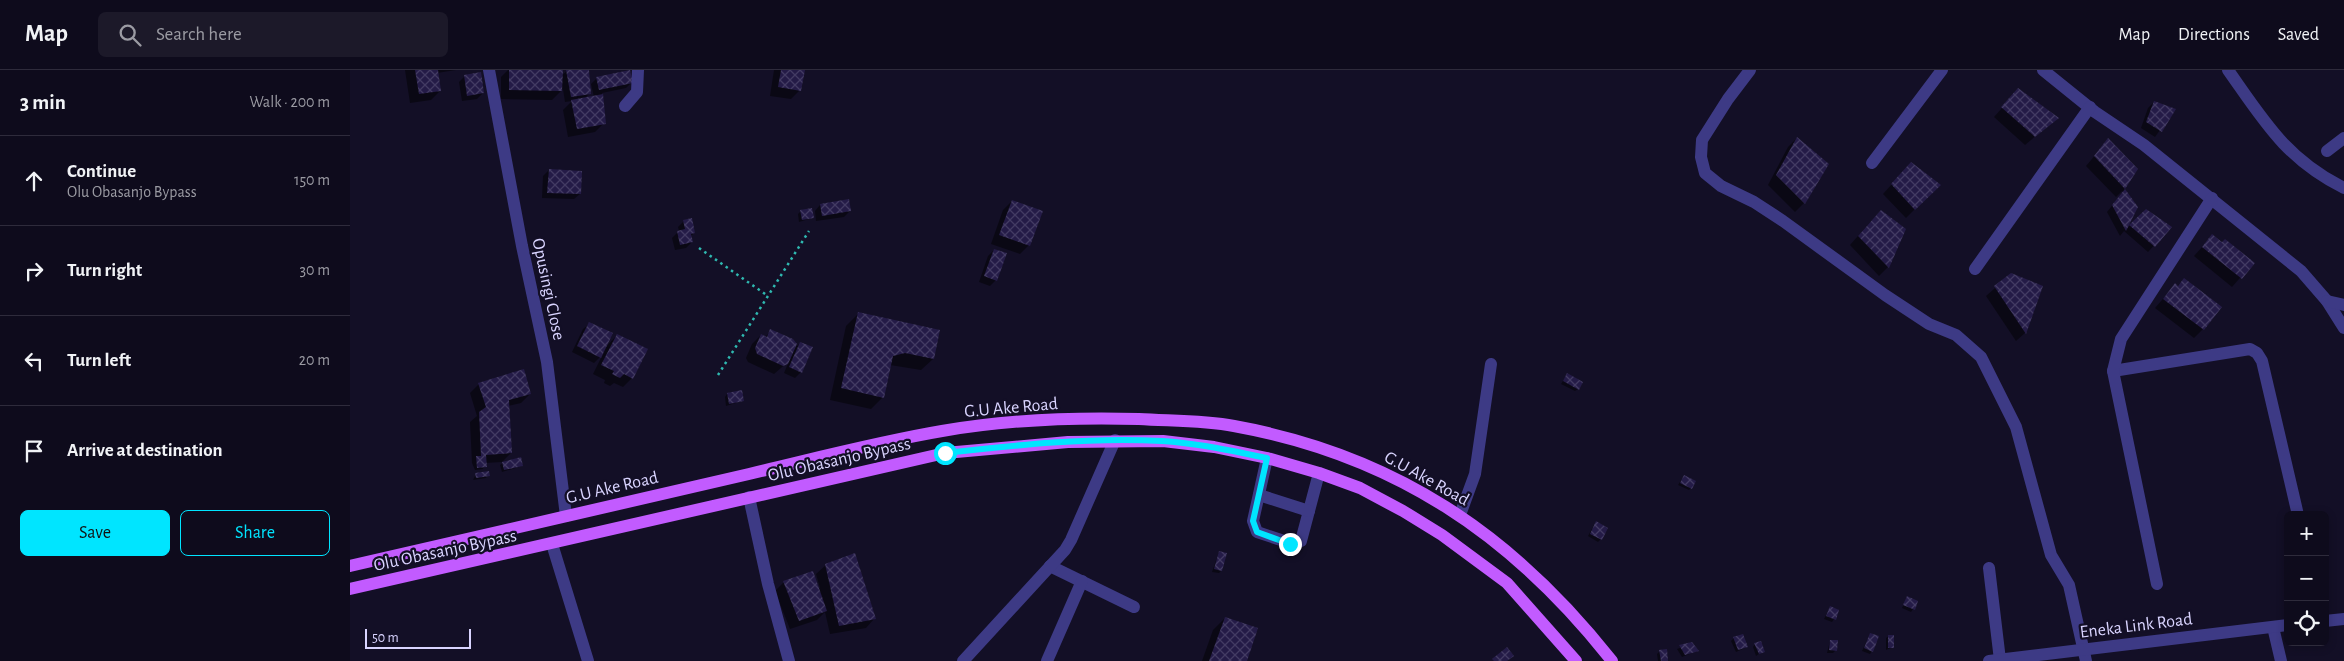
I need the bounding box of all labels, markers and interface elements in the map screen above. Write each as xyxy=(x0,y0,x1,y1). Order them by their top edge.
search box xyxy=(98,12,448,57)
icon: search xyxy=(116,21,144,49)
text: Map xyxy=(25,22,68,46)
text: Search here xyxy=(156,25,242,44)
text: Map xyxy=(2119,26,2150,44)
text: Directions xyxy=(2178,26,2250,44)
text: Saved xyxy=(2278,26,2319,44)
text: 3 min xyxy=(20,92,66,113)
text: Walk · 200 m xyxy=(249,94,330,110)
text: Continue xyxy=(67,162,136,181)
icon: ahead xyxy=(20,167,48,195)
text: 150 m xyxy=(294,172,330,188)
text: Olu Obasanjo Bypass xyxy=(67,184,197,200)
street label: Opusingi Close xyxy=(528,237,568,342)
icon: right xyxy=(20,257,48,285)
text: Turn right xyxy=(67,261,142,280)
text: 30 m xyxy=(300,262,330,278)
icon: left xyxy=(20,347,48,375)
text: Turn left xyxy=(67,351,131,370)
text: 20 m xyxy=(299,352,330,368)
street label: G.U Ake Road xyxy=(964,395,1059,421)
street label: Olu Obasanjo Bypass xyxy=(766,435,912,485)
icon: arrive xyxy=(20,437,48,465)
text: Arrive at destination xyxy=(67,441,223,460)
route start xyxy=(934,442,957,465)
street label: G.U Ake Road xyxy=(1381,448,1472,510)
street label: G.U Ake Road xyxy=(564,469,660,507)
button: Save xyxy=(20,510,170,556)
button: Share xyxy=(180,510,330,556)
map controls xyxy=(2284,511,2329,646)
button: + xyxy=(2284,511,2329,556)
street label: Olu Obasanjo Bypass xyxy=(372,527,518,575)
route end xyxy=(1279,533,1302,556)
button: − xyxy=(2284,556,2329,601)
button: locate xyxy=(2284,601,2329,646)
street label: Eneka Link Road xyxy=(2079,610,2193,642)
scale bar xyxy=(365,626,471,649)
text: 50 m xyxy=(372,631,399,645)

